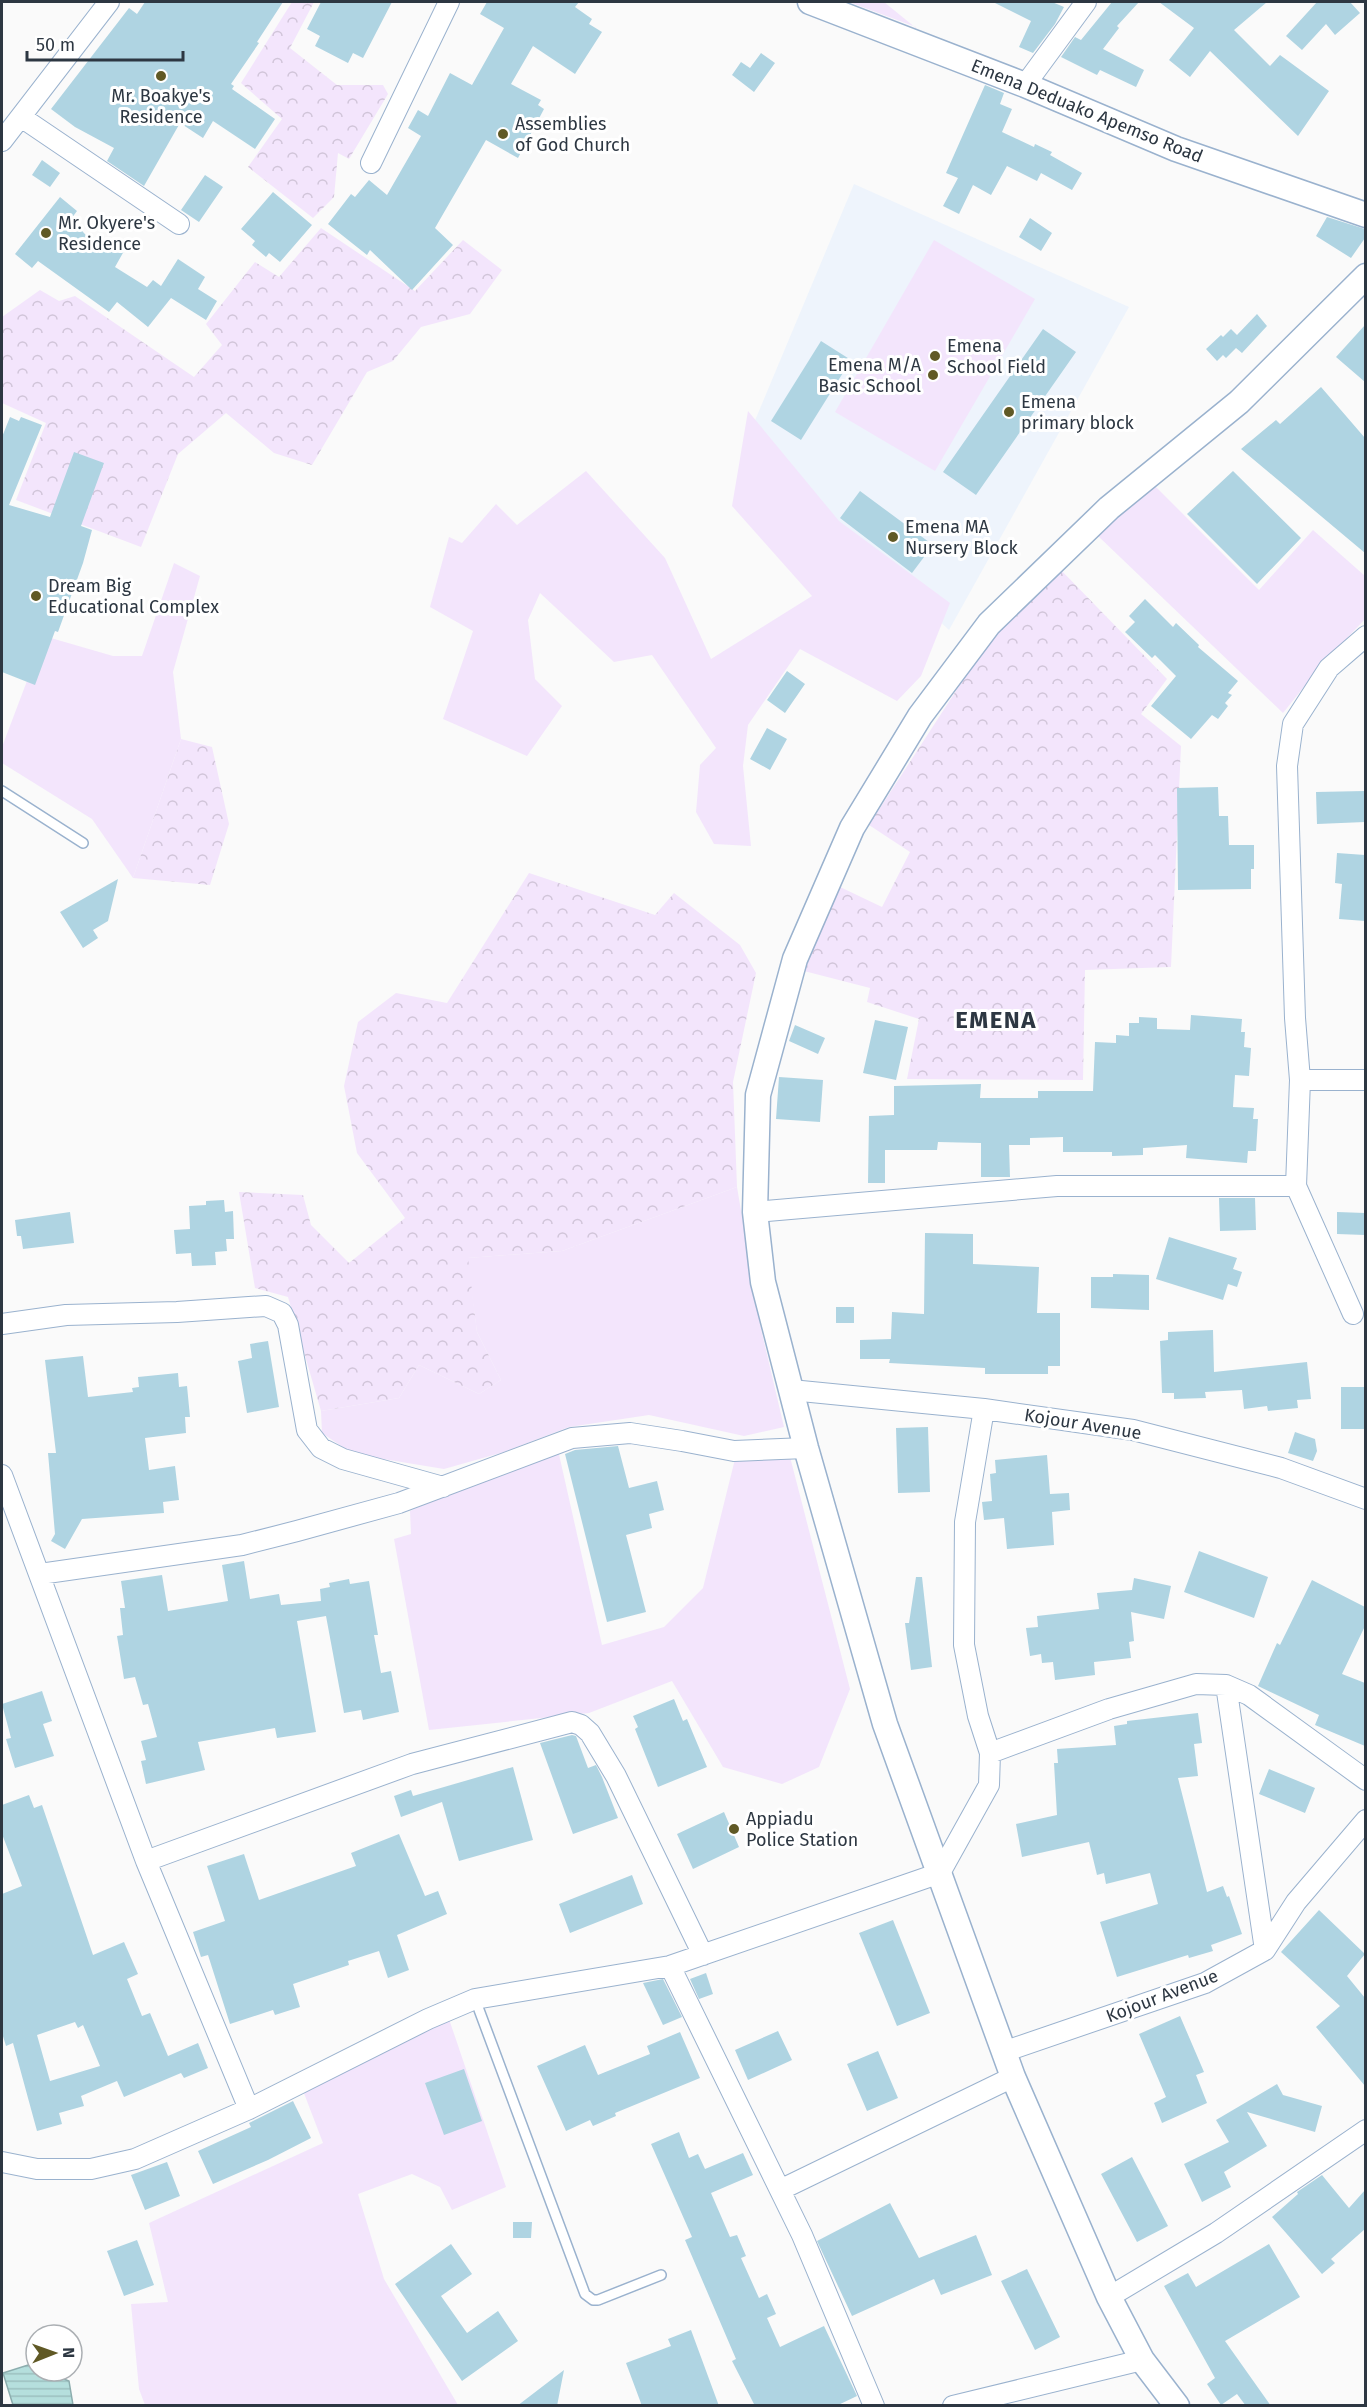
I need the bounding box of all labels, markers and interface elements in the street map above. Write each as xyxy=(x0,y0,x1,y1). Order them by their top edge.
scale bar xyxy=(27,24,183,62)
text: 50 m xyxy=(36,34,75,56)
street label: Emena Deduako Apemso Road xyxy=(968,54,1206,168)
marker: Mr. Boakye's Residence xyxy=(154,69,168,83)
place label: Mr. Boakye's Residence xyxy=(111,85,211,128)
place label: Assemblies of God Church xyxy=(515,113,630,156)
marker: Assemblies of God Church xyxy=(496,127,510,141)
place label: Mr. Okyere's Residence xyxy=(58,212,155,255)
marker: Mr. Okyere's Residence xyxy=(39,226,53,240)
place label: Emena School Field xyxy=(947,335,1046,378)
marker: Emena School Field xyxy=(928,349,942,363)
place label: Emena M/A Basic School xyxy=(818,354,922,397)
marker: Emena M/A Basic School xyxy=(926,368,940,382)
place label: Emena primary block xyxy=(1021,391,1134,434)
marker: Emena primary block xyxy=(1002,405,1016,419)
place label: Emena MA Nursery Block xyxy=(905,516,1018,559)
marker: Emena MA Nursery Block xyxy=(886,530,900,544)
place label: Dream Big Educational Complex xyxy=(48,575,219,618)
marker: Dream Big Educational Complex xyxy=(29,589,43,603)
district label: EMENA xyxy=(955,1006,1037,1034)
street label: Kojour Avenue xyxy=(1023,1404,1143,1444)
place label: Appiadu Police Station xyxy=(746,1808,858,1851)
marker: Appiadu Police Station xyxy=(727,1822,741,1836)
street label: Kojour Avenue xyxy=(1103,1965,1221,2027)
north arrow xyxy=(24,2323,84,2383)
text: N xyxy=(59,2347,78,2358)

